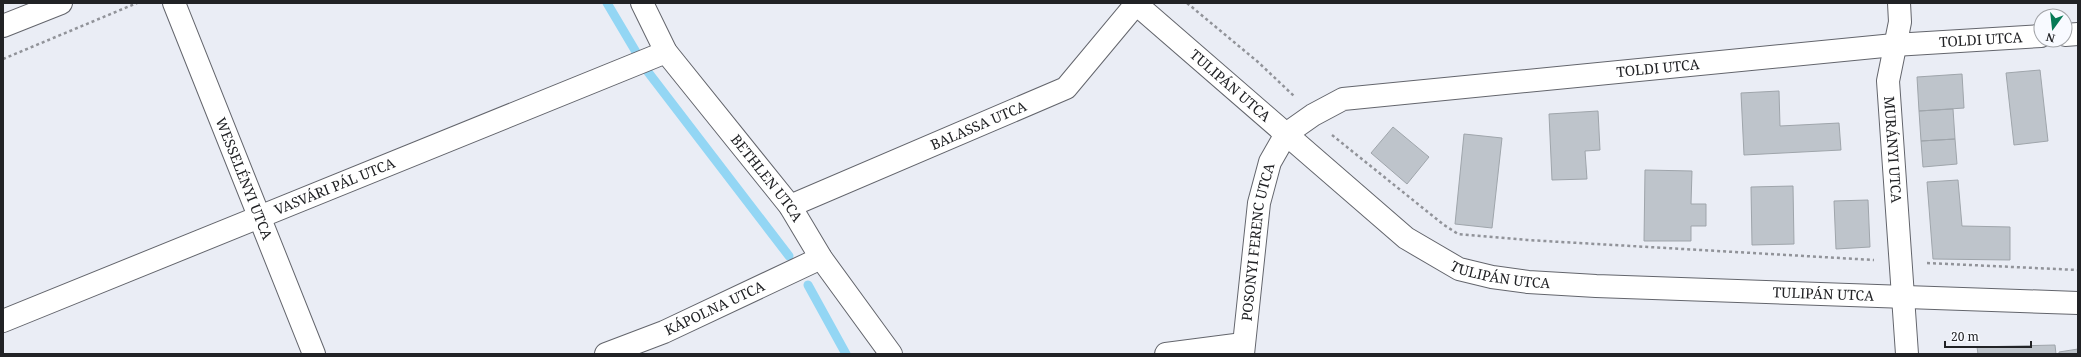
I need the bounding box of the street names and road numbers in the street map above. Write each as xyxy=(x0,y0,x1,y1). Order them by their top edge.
street label: TOLDI UTCA xyxy=(1938,27,2023,51)
street label: TULIPÁN UTCA xyxy=(1186,45,1275,126)
street label: TOLDI UTCA xyxy=(1616,54,1700,81)
street label: MURÁNYI UTCA xyxy=(1880,95,1906,204)
street label: BALASSA UTCA xyxy=(927,96,1029,154)
street label: WESSELÉNYI UTCA xyxy=(212,115,277,242)
street label: BETHLEN UTCA xyxy=(727,130,807,225)
street label: VASVÁRI PÁL UTCA xyxy=(271,153,398,219)
street label: POSONYI FERENC UTCA xyxy=(1237,161,1278,322)
street label: TULIPÁN UTCA xyxy=(1447,256,1551,292)
street label: KÁPOLNA UTCA xyxy=(661,276,768,339)
street label: TULIPÁN UTCA xyxy=(1772,282,1874,305)

